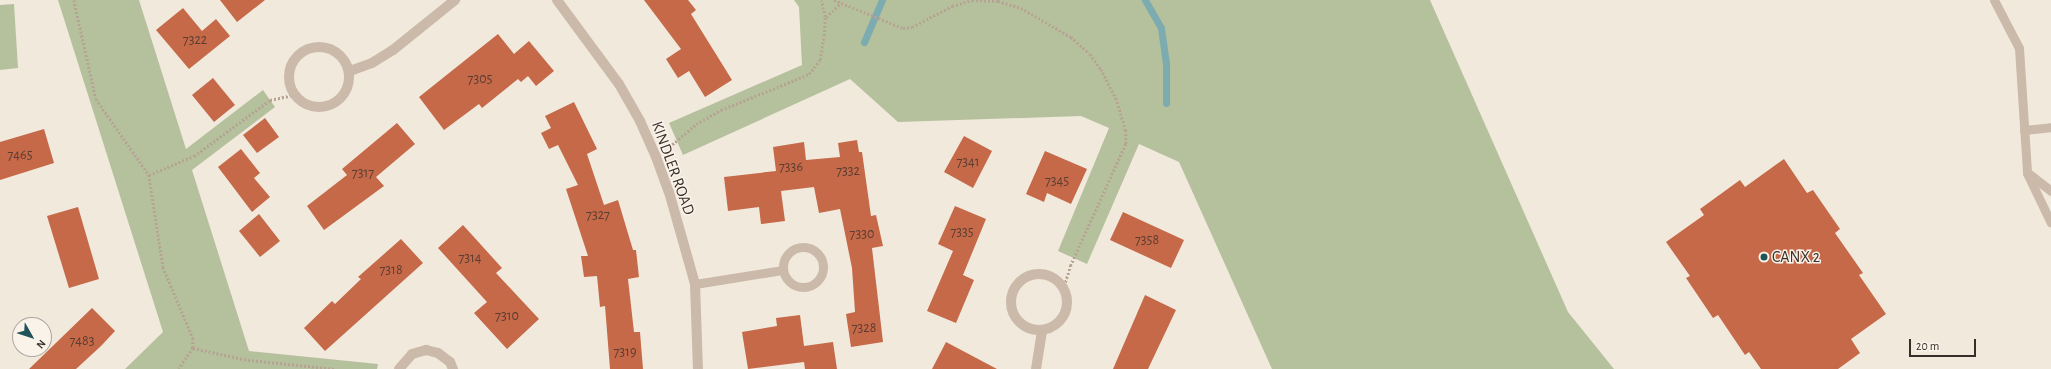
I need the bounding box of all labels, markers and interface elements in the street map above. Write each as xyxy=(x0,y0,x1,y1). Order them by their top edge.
house number: 7322 xyxy=(183,32,207,48)
house number: 7305 xyxy=(468,71,492,87)
street label: KINDLER ROAD xyxy=(647,118,699,218)
house number: 7465 xyxy=(7,147,33,163)
house number: 7341 xyxy=(956,154,980,170)
house number: 7336 xyxy=(779,159,803,175)
house number: 7332 xyxy=(836,163,860,179)
house number: 7317 xyxy=(352,165,374,181)
house number: 7345 xyxy=(1045,173,1069,189)
house number: 7327 xyxy=(586,207,610,223)
house number: 7335 xyxy=(950,224,974,240)
house number: 7330 xyxy=(850,226,874,242)
house number: 7358 xyxy=(1135,232,1159,248)
place label: CANX 2 xyxy=(1772,247,1820,267)
house number: 7314 xyxy=(458,250,482,266)
marker: CANX 2 xyxy=(1759,252,1769,262)
house number: 7318 xyxy=(379,262,403,278)
house number: 7310 xyxy=(495,308,519,324)
north arrow xyxy=(12,317,52,357)
house number: 7328 xyxy=(852,320,876,336)
scale bar xyxy=(1911,331,1978,357)
house number: 7483 xyxy=(70,333,94,349)
text: N xyxy=(34,338,48,351)
text: 20 m xyxy=(1916,340,1939,352)
house number: 7319 xyxy=(613,344,637,360)

